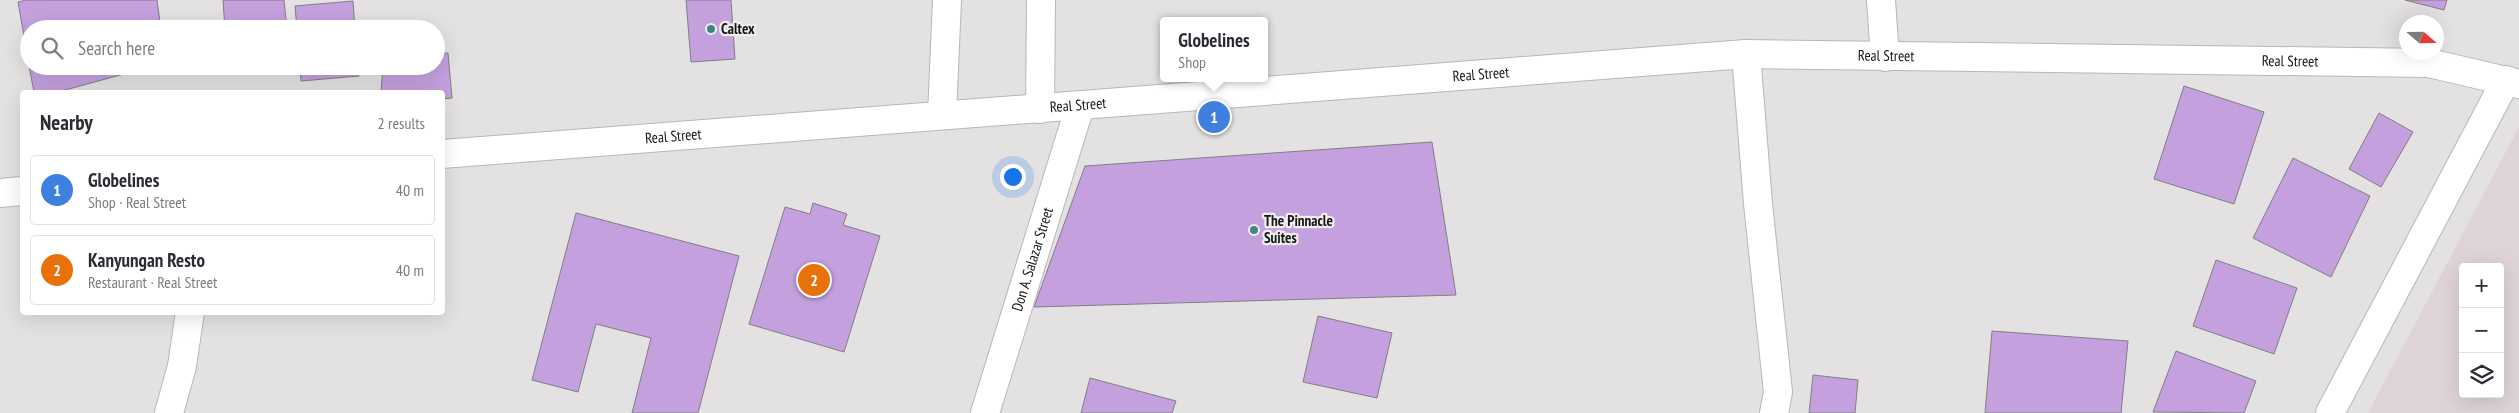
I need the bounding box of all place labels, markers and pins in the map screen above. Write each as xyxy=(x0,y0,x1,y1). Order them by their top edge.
place label: Caltex xyxy=(721,19,755,38)
marker: Caltex xyxy=(705,23,717,35)
pin: 1 xyxy=(1198,98,1230,136)
place label: The Pinnacle Suites xyxy=(1264,211,1333,247)
marker: The Pinnacle Suites xyxy=(1248,224,1260,236)
pin: 2 xyxy=(798,261,830,299)

